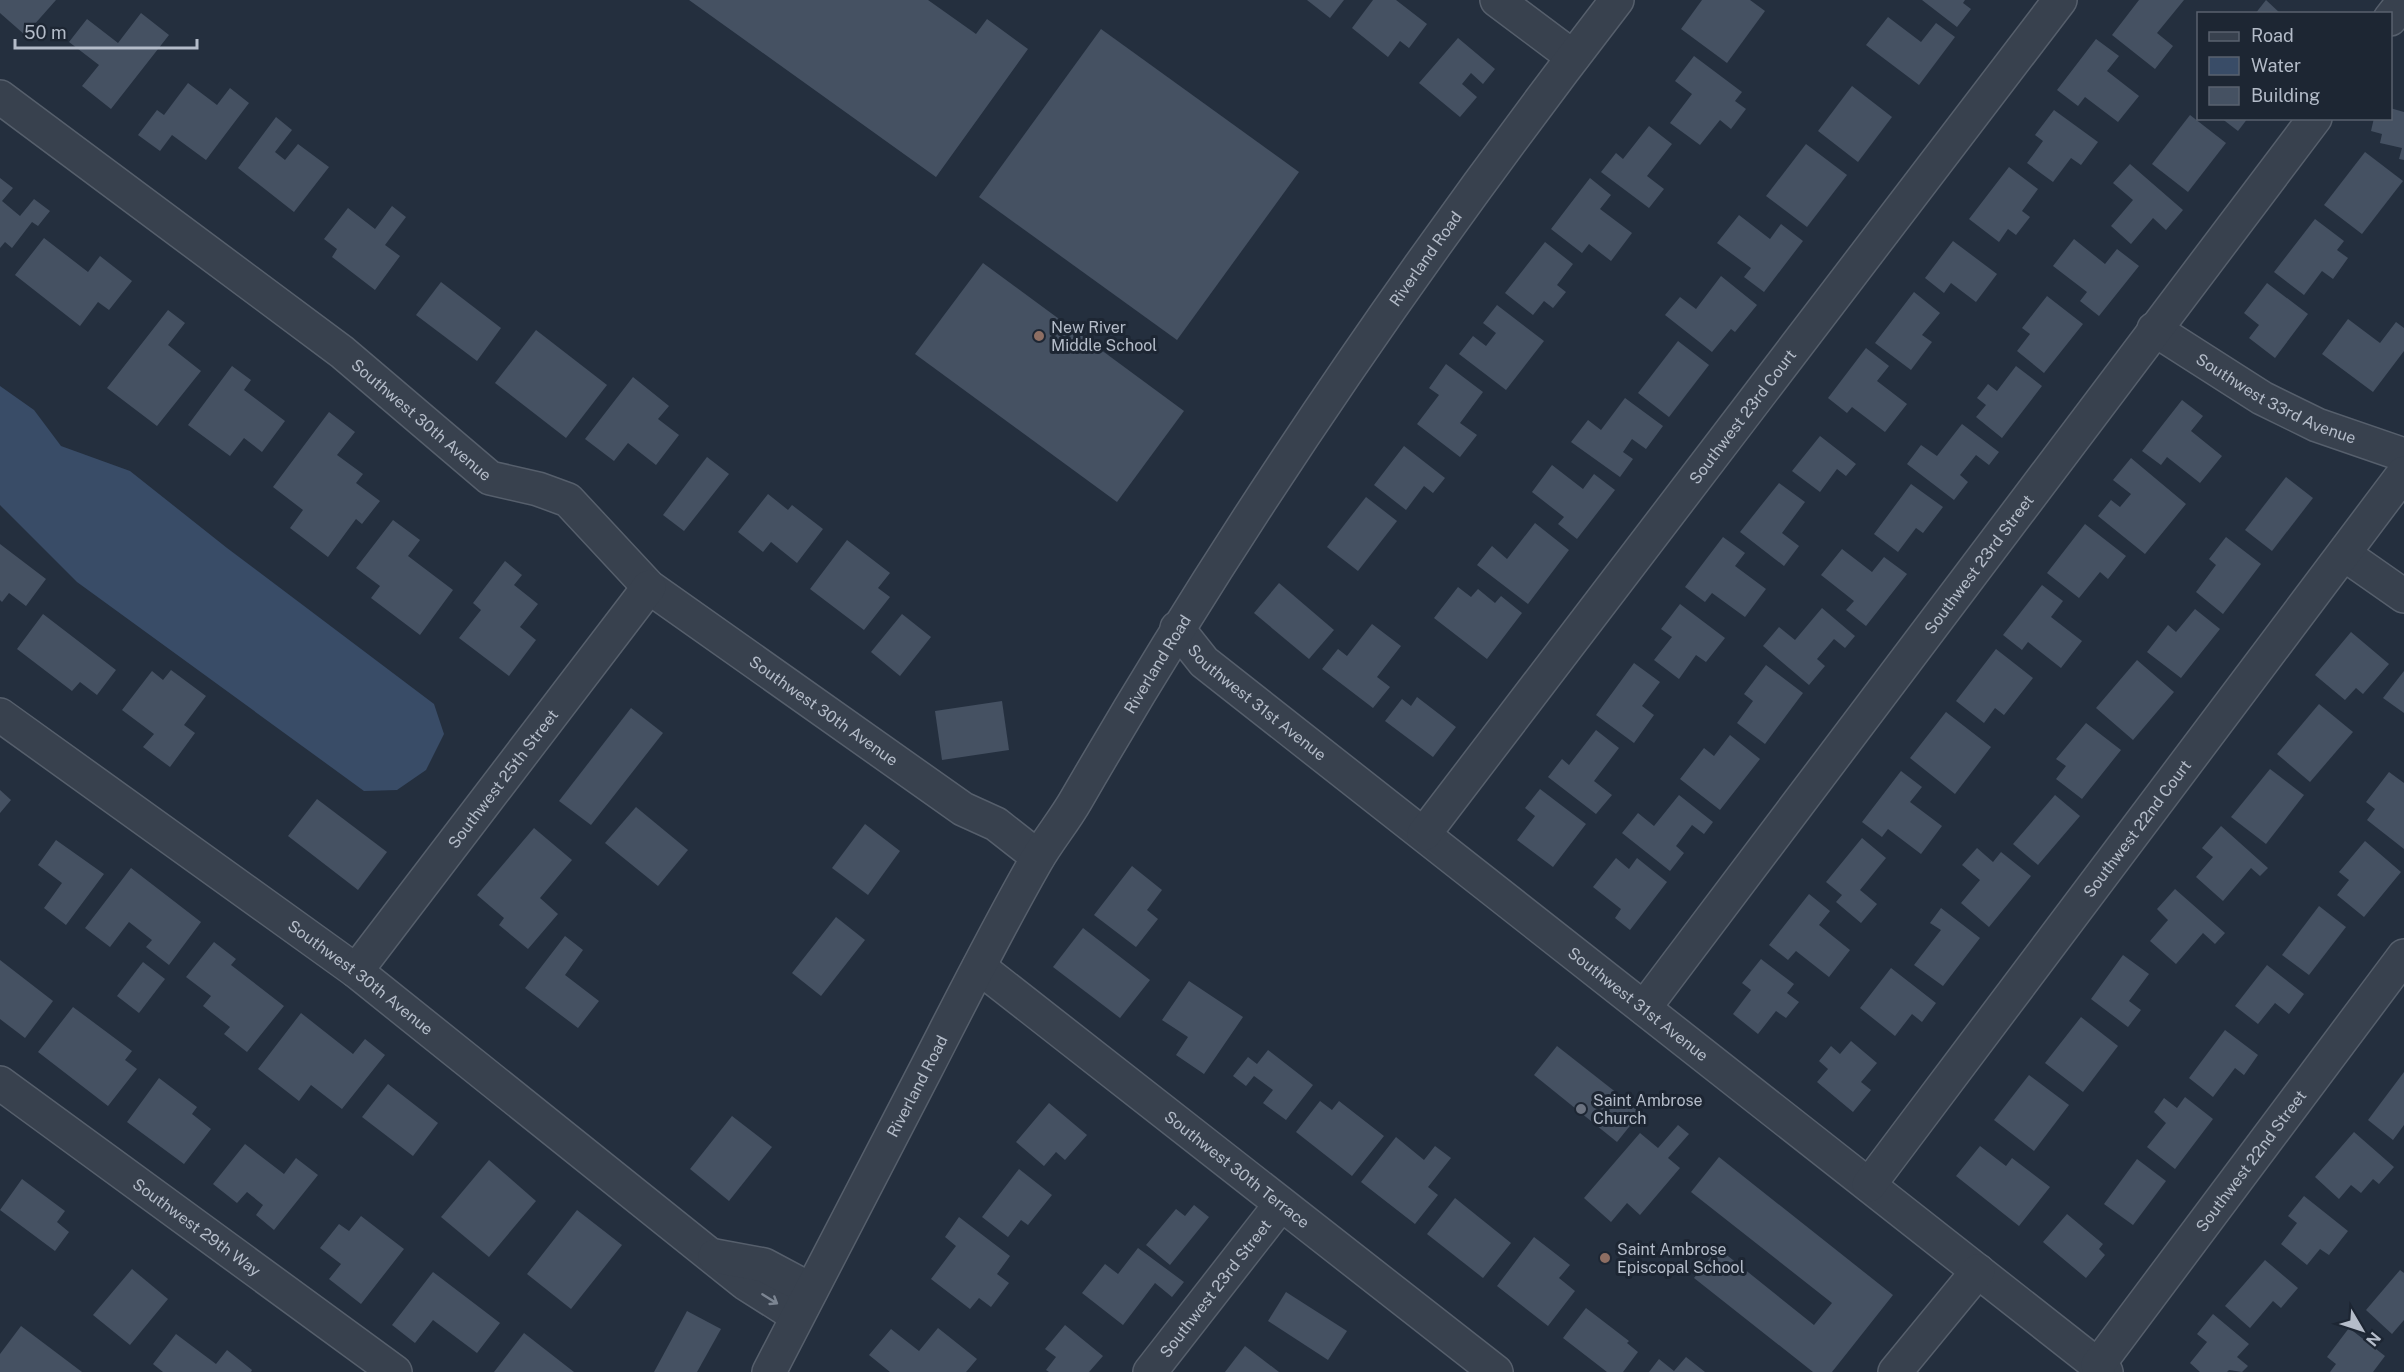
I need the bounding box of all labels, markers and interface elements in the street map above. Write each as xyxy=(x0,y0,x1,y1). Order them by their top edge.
scale bar xyxy=(15,12,196,50)
legend xyxy=(2197,12,2392,120)
text: 50 m xyxy=(24,22,67,43)
text: Road xyxy=(2251,25,2294,46)
text: Water xyxy=(2251,55,2301,76)
text: Building xyxy=(2251,85,2320,106)
street label: Riverland Road xyxy=(1385,207,1466,310)
place label: New River Middle School xyxy=(1051,318,1157,355)
marker: New River Middle School xyxy=(1032,329,1046,343)
street label: Southwest 23rd Court xyxy=(1685,345,1800,488)
street label: Southwest 33rd Avenue xyxy=(2193,349,2359,447)
street label: Southwest 30th Avenue xyxy=(348,355,495,485)
street label: Southwest 23rd Street xyxy=(1920,491,2037,637)
street label: Riverland Road xyxy=(1120,611,1195,717)
street label: Southwest 31st Avenue xyxy=(1184,640,1330,764)
street label: Southwest 30th Avenue xyxy=(746,651,902,770)
street label: Southwest 25th Street xyxy=(444,705,562,852)
street label: Southwest 22nd Court xyxy=(2079,756,2195,901)
street label: Southwest 30th Avenue xyxy=(284,916,437,1039)
street label: Southwest 31st Avenue xyxy=(1564,943,1712,1065)
street label: Riverland Road xyxy=(883,1032,951,1140)
street label: Southwest 22nd Street xyxy=(2192,1086,2310,1235)
place label: Saint Ambrose Church xyxy=(1593,1091,1703,1128)
marker: Saint Ambrose Church xyxy=(1574,1102,1588,1116)
street label: Southwest 30th Terrace xyxy=(1161,1107,1314,1232)
street label: Southwest 29th Way xyxy=(129,1174,265,1280)
street label: Southwest 23rd Street xyxy=(1156,1216,1275,1361)
place label: Saint Ambrose Episcopal School xyxy=(1617,1240,1745,1277)
marker: Saint Ambrose Episcopal School xyxy=(1598,1251,1612,1265)
one-way arrow xyxy=(761,1293,778,1305)
north arrow xyxy=(2332,1300,2392,1360)
text: N xyxy=(2362,1328,2385,1350)

